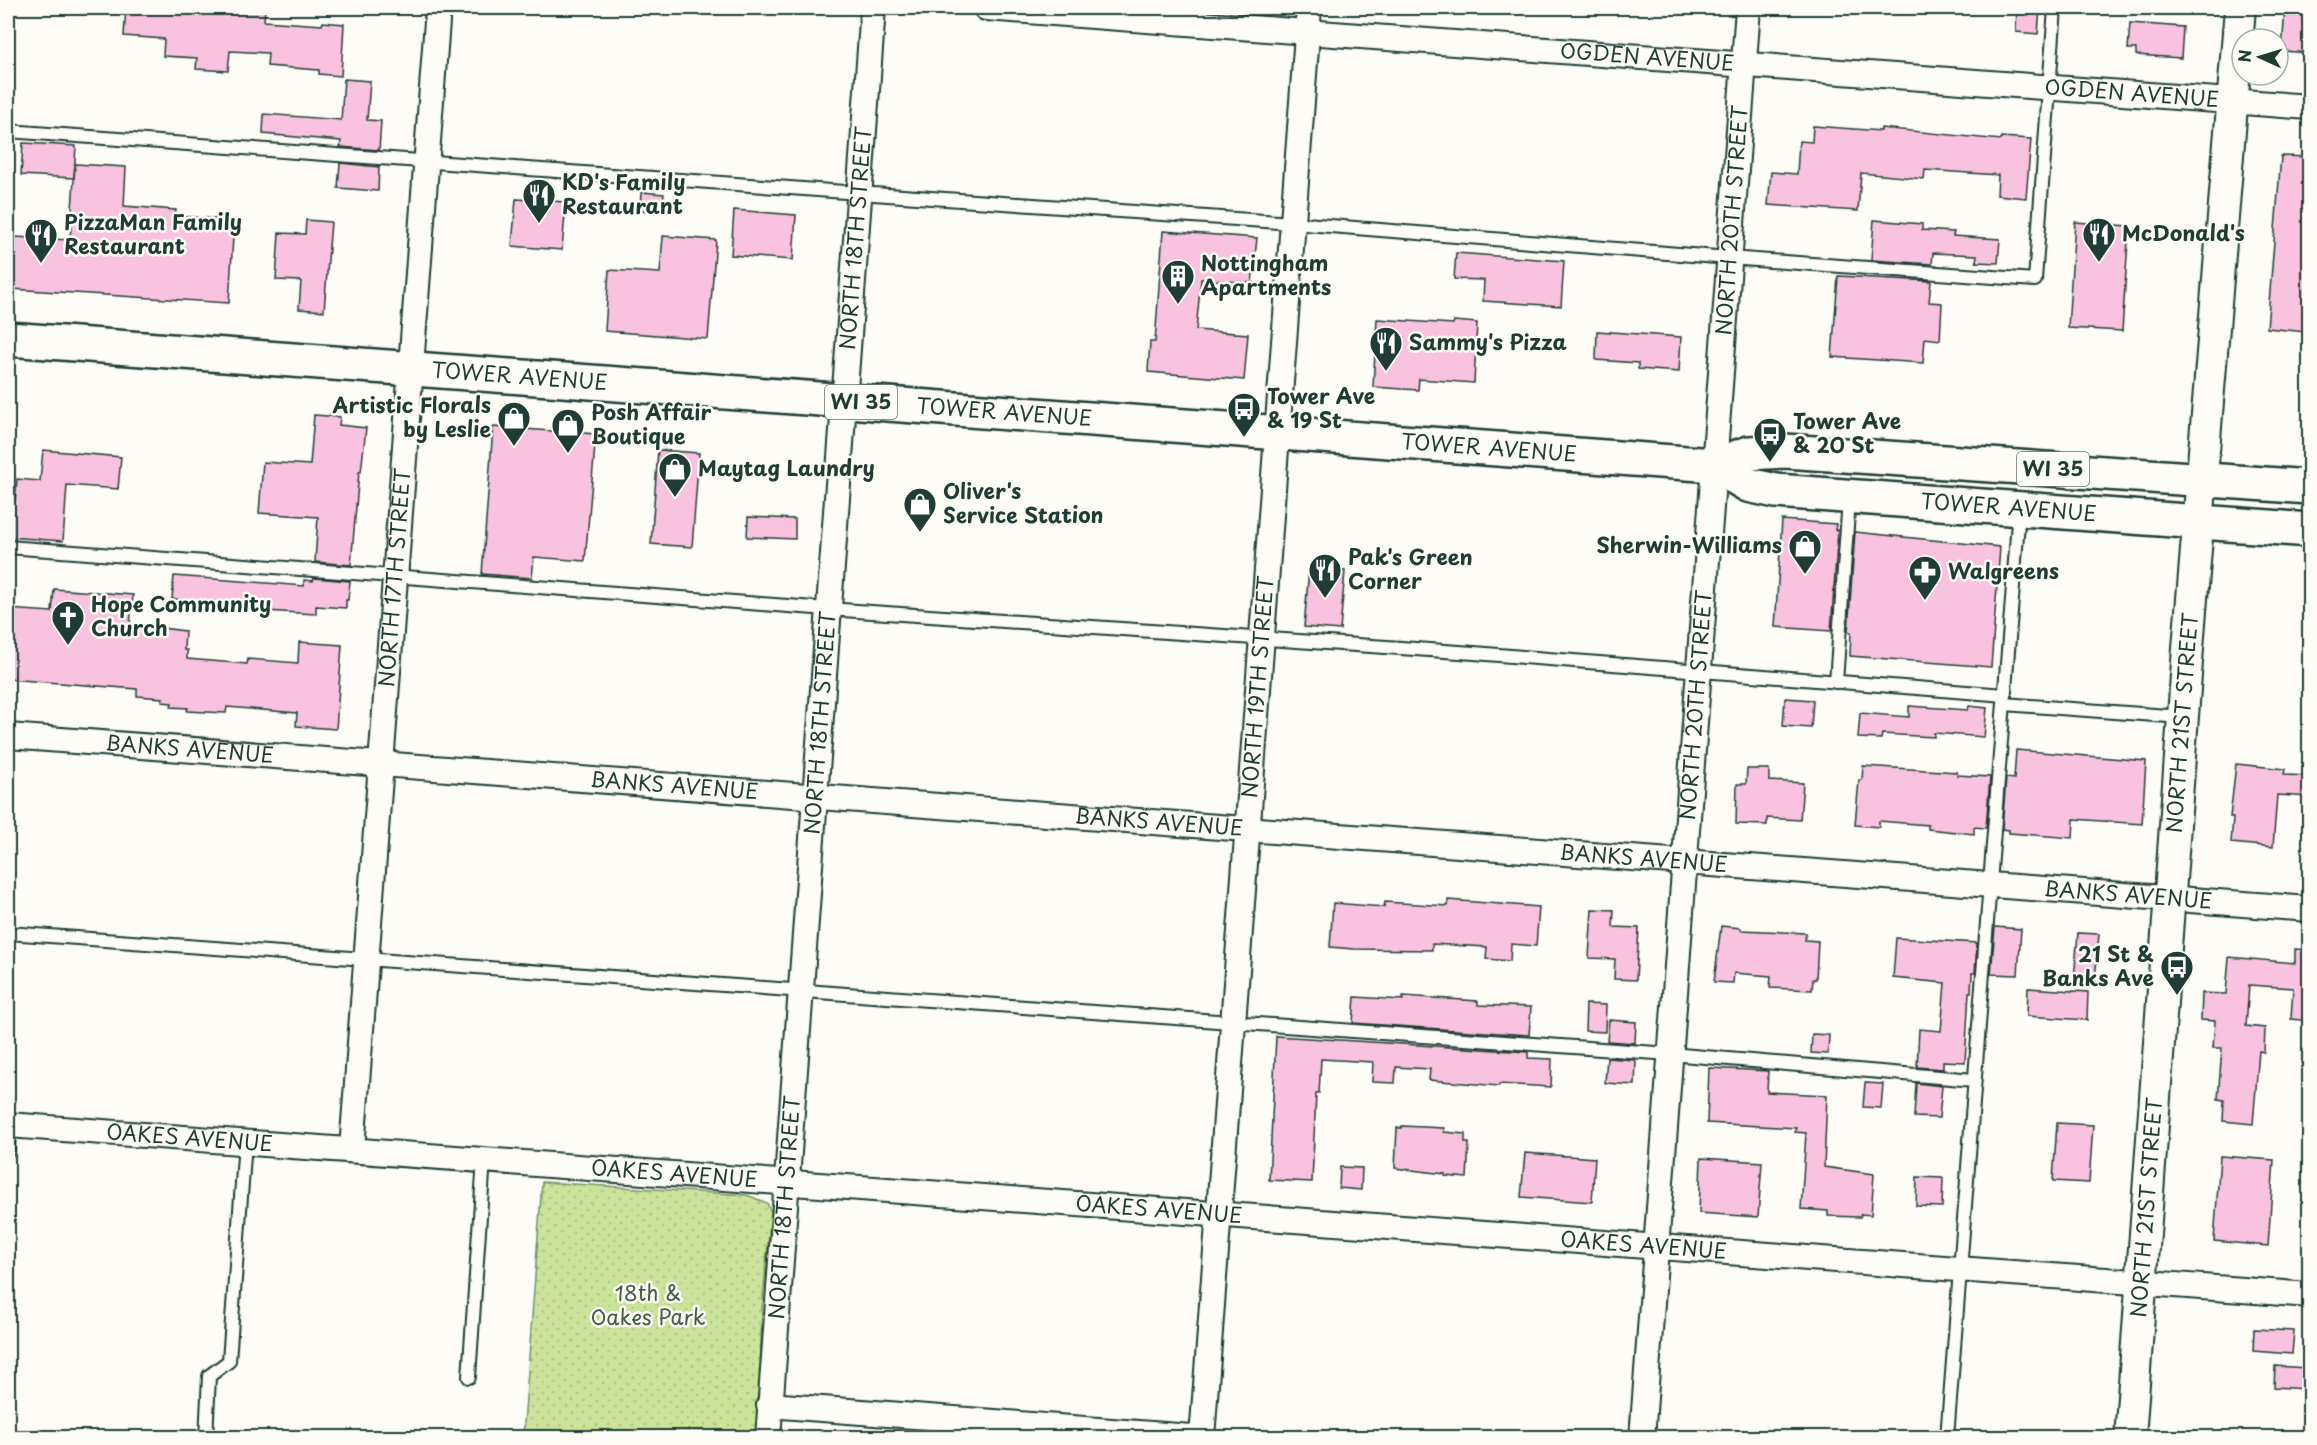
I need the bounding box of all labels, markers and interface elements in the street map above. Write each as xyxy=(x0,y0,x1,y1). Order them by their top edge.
north arrow xyxy=(2230,27,2290,87)
street label: OGDEN AVENUE xyxy=(1559,33,1736,78)
text: N xyxy=(2232,49,2256,63)
street label: OGDEN AVENUE xyxy=(2044,69,2220,114)
street label: NORTH 20TH STREET xyxy=(1706,104,1755,336)
street label: NORTH 18TH STREET xyxy=(830,125,878,351)
place label: KD's Family Restaurant xyxy=(562,165,685,221)
restaurant icon: KD's Family Restaurant xyxy=(521,177,557,224)
place label: PizzaMan Family Restaurant xyxy=(64,205,242,261)
restaurant icon: McDonald's xyxy=(2081,216,2117,263)
place label: McDonald's xyxy=(2122,216,2245,248)
restaurant icon: PizzaMan Family Restaurant xyxy=(23,217,59,264)
place label: Nottingham Apartments xyxy=(1201,246,1331,302)
building icon: Nottingham Apartments xyxy=(1160,258,1196,305)
restaurant icon: Sammy's Pizza xyxy=(1368,325,1404,372)
place label: Sammy's Pizza xyxy=(1409,325,1567,357)
street label: TOWER AVENUE xyxy=(431,352,609,397)
place label: Tower Ave & 19 St xyxy=(1267,379,1375,435)
road number: WI 35 xyxy=(825,385,897,419)
place label: Artistic Florals by Leslie xyxy=(332,388,491,444)
street label: TOWER AVENUE xyxy=(915,388,1093,433)
bus stop icon: Tower Ave & 19 St xyxy=(1226,391,1262,438)
place label: Posh Affair Boutique xyxy=(591,395,712,451)
shop icon: Artistic Florals by Leslie xyxy=(496,400,532,447)
place label: Tower Ave & 20 St xyxy=(1793,404,1901,460)
shop icon: Posh Affair Boutique xyxy=(550,407,586,454)
bus stop icon: Tower Ave & 20 St xyxy=(1752,416,1788,463)
street label: TOWER AVENUE xyxy=(1400,424,1578,469)
shop icon: Maytag Laundry xyxy=(657,451,693,498)
place label: Maytag Laundry xyxy=(698,451,875,483)
road number: WI 35 xyxy=(2017,452,2089,486)
street label: NORTH 17TH STREET xyxy=(369,466,417,688)
place label: Oliver's Service Station xyxy=(943,474,1104,530)
street label: TOWER AVENUE xyxy=(1920,484,2098,528)
shop icon: Oliver's Service Station xyxy=(902,486,938,533)
place label: Sherwin-Williams xyxy=(1596,528,1782,560)
shop icon: Sherwin-Williams xyxy=(1787,528,1823,575)
place label: Pak's Green Corner xyxy=(1348,540,1473,596)
restaurant icon: Pak's Green Corner xyxy=(1307,552,1343,599)
pharmacy icon: Walgreens xyxy=(1907,554,1943,601)
place label: Walgreens xyxy=(1948,554,2059,586)
street label: NORTH 19TH STREET xyxy=(1232,574,1280,799)
place label: Hope Community Church xyxy=(91,587,271,643)
street label: NORTH 20TH STREET xyxy=(1670,588,1719,821)
church icon: Hope Community Church xyxy=(50,599,86,646)
street label: NORTH 18TH STREET xyxy=(794,609,843,836)
street label: NORTH 21ST STREET xyxy=(2156,611,2205,834)
street label: BANKS AVENUE xyxy=(104,725,275,770)
street label: BANKS AVENUE xyxy=(589,762,760,806)
street label: BANKS AVENUE xyxy=(1074,798,1244,843)
street label: BANKS AVENUE xyxy=(1558,835,1729,879)
street label: BANKS AVENUE xyxy=(2043,871,2214,916)
place label: 21 St & Banks Ave xyxy=(2042,937,2154,993)
bus stop icon: 21 St & Banks Ave xyxy=(2159,949,2195,996)
street label: NORTH 18TH STREET xyxy=(759,1094,807,1320)
street label: NORTH 21ST STREET xyxy=(2121,1096,2169,1319)
street label: OAKES AVENUE xyxy=(105,1114,274,1159)
street label: OAKES AVENUE xyxy=(590,1150,759,1194)
street label: OAKES AVENUE xyxy=(1075,1186,1243,1230)
street label: OAKES AVENUE xyxy=(1559,1222,1728,1266)
park label: 18th & Oakes Park xyxy=(590,1276,706,1332)

